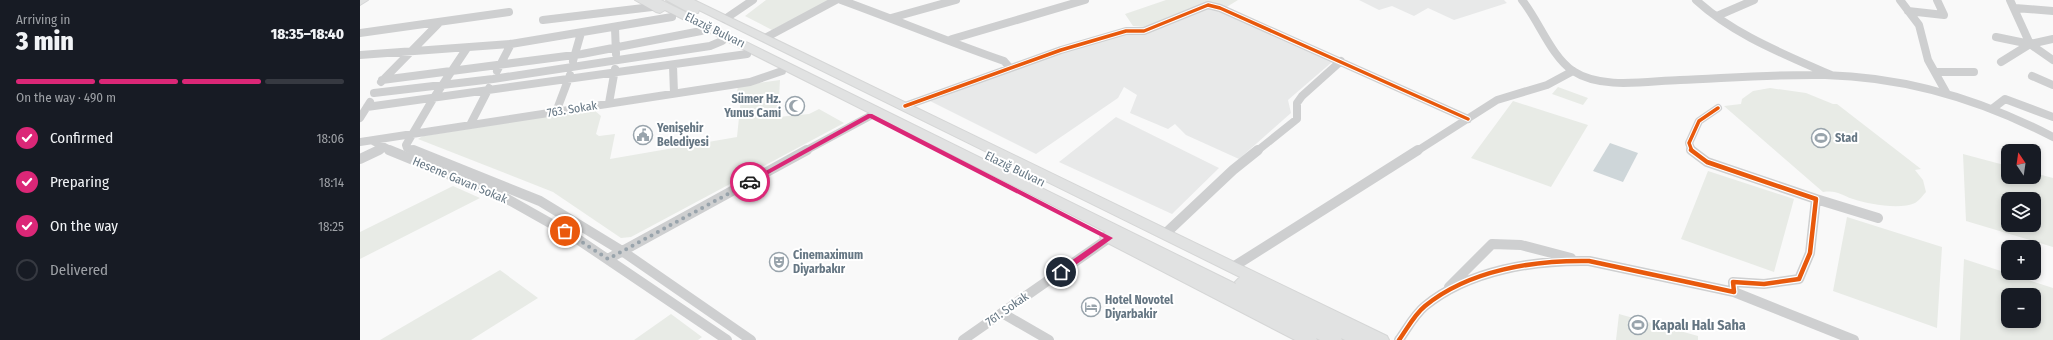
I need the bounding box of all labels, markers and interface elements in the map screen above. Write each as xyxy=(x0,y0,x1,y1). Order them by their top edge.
street label: Elazığ Bulvarı xyxy=(683,9,747,51)
text: Arriving in xyxy=(16,12,70,27)
text: 18:35–18:40 xyxy=(271,25,344,43)
text: 3 min xyxy=(16,26,74,57)
text: On the way · 490 m xyxy=(16,90,116,105)
place label: Sümer Hz. Yunus Cami xyxy=(723,92,781,120)
mosque icon: Sümer Hz. Yunus Cami xyxy=(784,95,806,117)
street label: 763. Sokak xyxy=(546,98,598,120)
place label: Yenişehir Belediyesi xyxy=(656,121,709,149)
public building icon: Yenişehir Belediyesi xyxy=(632,124,654,146)
icon: check xyxy=(16,127,38,149)
sports icon: Stad xyxy=(1810,127,1832,149)
text: Confirmed xyxy=(50,129,113,147)
text: 18:06 xyxy=(316,131,344,146)
place label: Stad xyxy=(1835,131,1858,145)
north arrow xyxy=(2001,144,2041,184)
map controls xyxy=(2001,144,2041,328)
street label: Elazığ Bulvarı xyxy=(983,148,1047,190)
street label: Hesene Gavan Sokak xyxy=(411,154,510,206)
courier xyxy=(730,162,770,202)
icon: check xyxy=(16,171,38,193)
icon: car xyxy=(739,171,761,193)
text: Preparing xyxy=(50,173,109,191)
text: 18:14 xyxy=(319,175,344,190)
button: layers xyxy=(2001,192,2041,232)
pin xyxy=(548,214,582,248)
icon: check xyxy=(16,215,38,237)
text: On the way xyxy=(50,217,118,235)
text: 18:25 xyxy=(318,219,344,234)
icon: bag xyxy=(554,220,576,242)
button: + xyxy=(2001,240,2041,280)
place label: Cinemaximum Diyarbakır xyxy=(793,248,863,276)
theatre icon: Cinemaximum Diyarbakır xyxy=(768,251,790,273)
pin xyxy=(1044,255,1078,289)
text: Delivered xyxy=(50,261,108,279)
icon: home xyxy=(1050,261,1072,283)
button: − xyxy=(2001,288,2041,328)
street label: 761. Sokak xyxy=(983,289,1031,329)
place label: Hotel Novotel Diyarbakir xyxy=(1105,293,1174,321)
hotel icon: Hotel Novotel Diyarbakir xyxy=(1080,296,1102,318)
sports icon: Kapalı Halı Saha xyxy=(1627,314,1649,336)
place label: Kapalı Halı Saha xyxy=(1652,317,1746,334)

